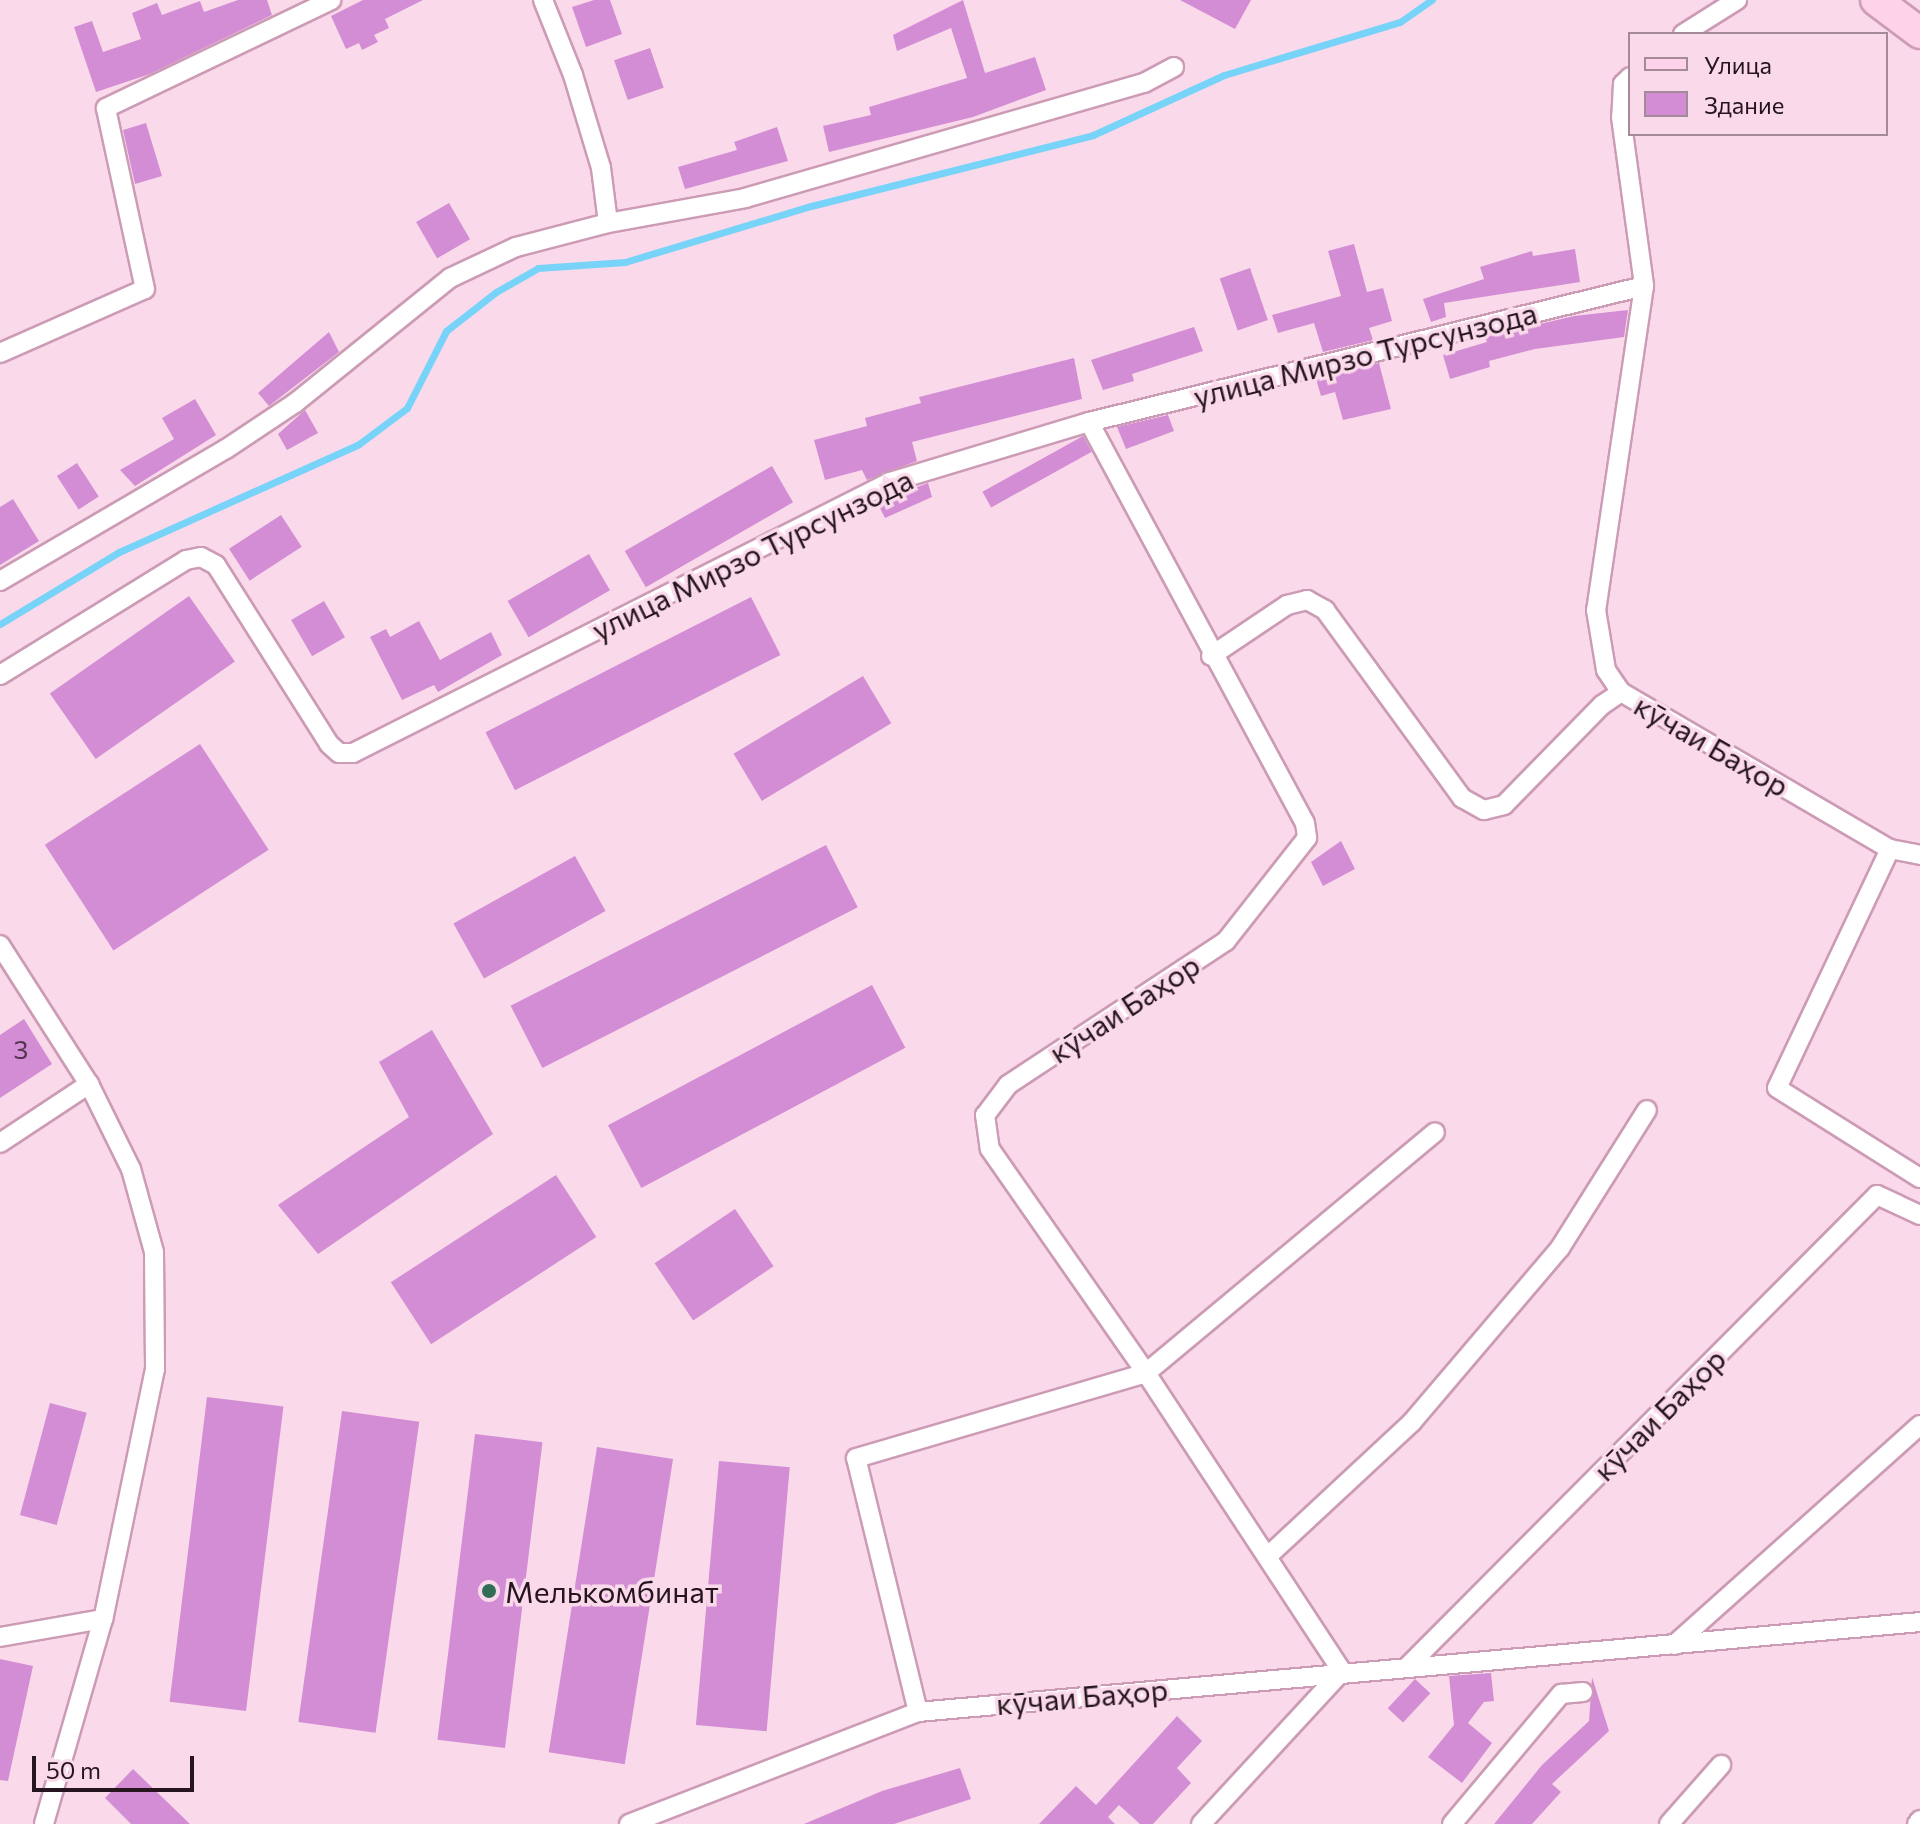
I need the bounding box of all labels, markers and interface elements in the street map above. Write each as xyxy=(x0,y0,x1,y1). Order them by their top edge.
legend xyxy=(1628,32,1888,136)
text: Улица xyxy=(1704,50,1772,79)
text: Здание xyxy=(1704,90,1784,119)
street label: улица Мирзо Турсунзода xyxy=(1190,294,1540,414)
street label: улица Мирзо Турсунзода xyxy=(586,461,918,647)
street label: кӯчаи Баҳор xyxy=(1628,686,1796,804)
street label: кӯчаи Баҳор xyxy=(1042,946,1206,1070)
house number: 3 xyxy=(14,1033,28,1065)
street label: кӯчаи Баҳор xyxy=(1585,1340,1733,1488)
place label: Мелькомбинат xyxy=(505,1573,719,1609)
marker: Мелькомбинат xyxy=(480,1582,498,1600)
street label: кӯчаи Баҳор xyxy=(995,1671,1169,1721)
scale bar xyxy=(36,1740,198,1790)
text: 50 m xyxy=(46,1755,101,1784)

